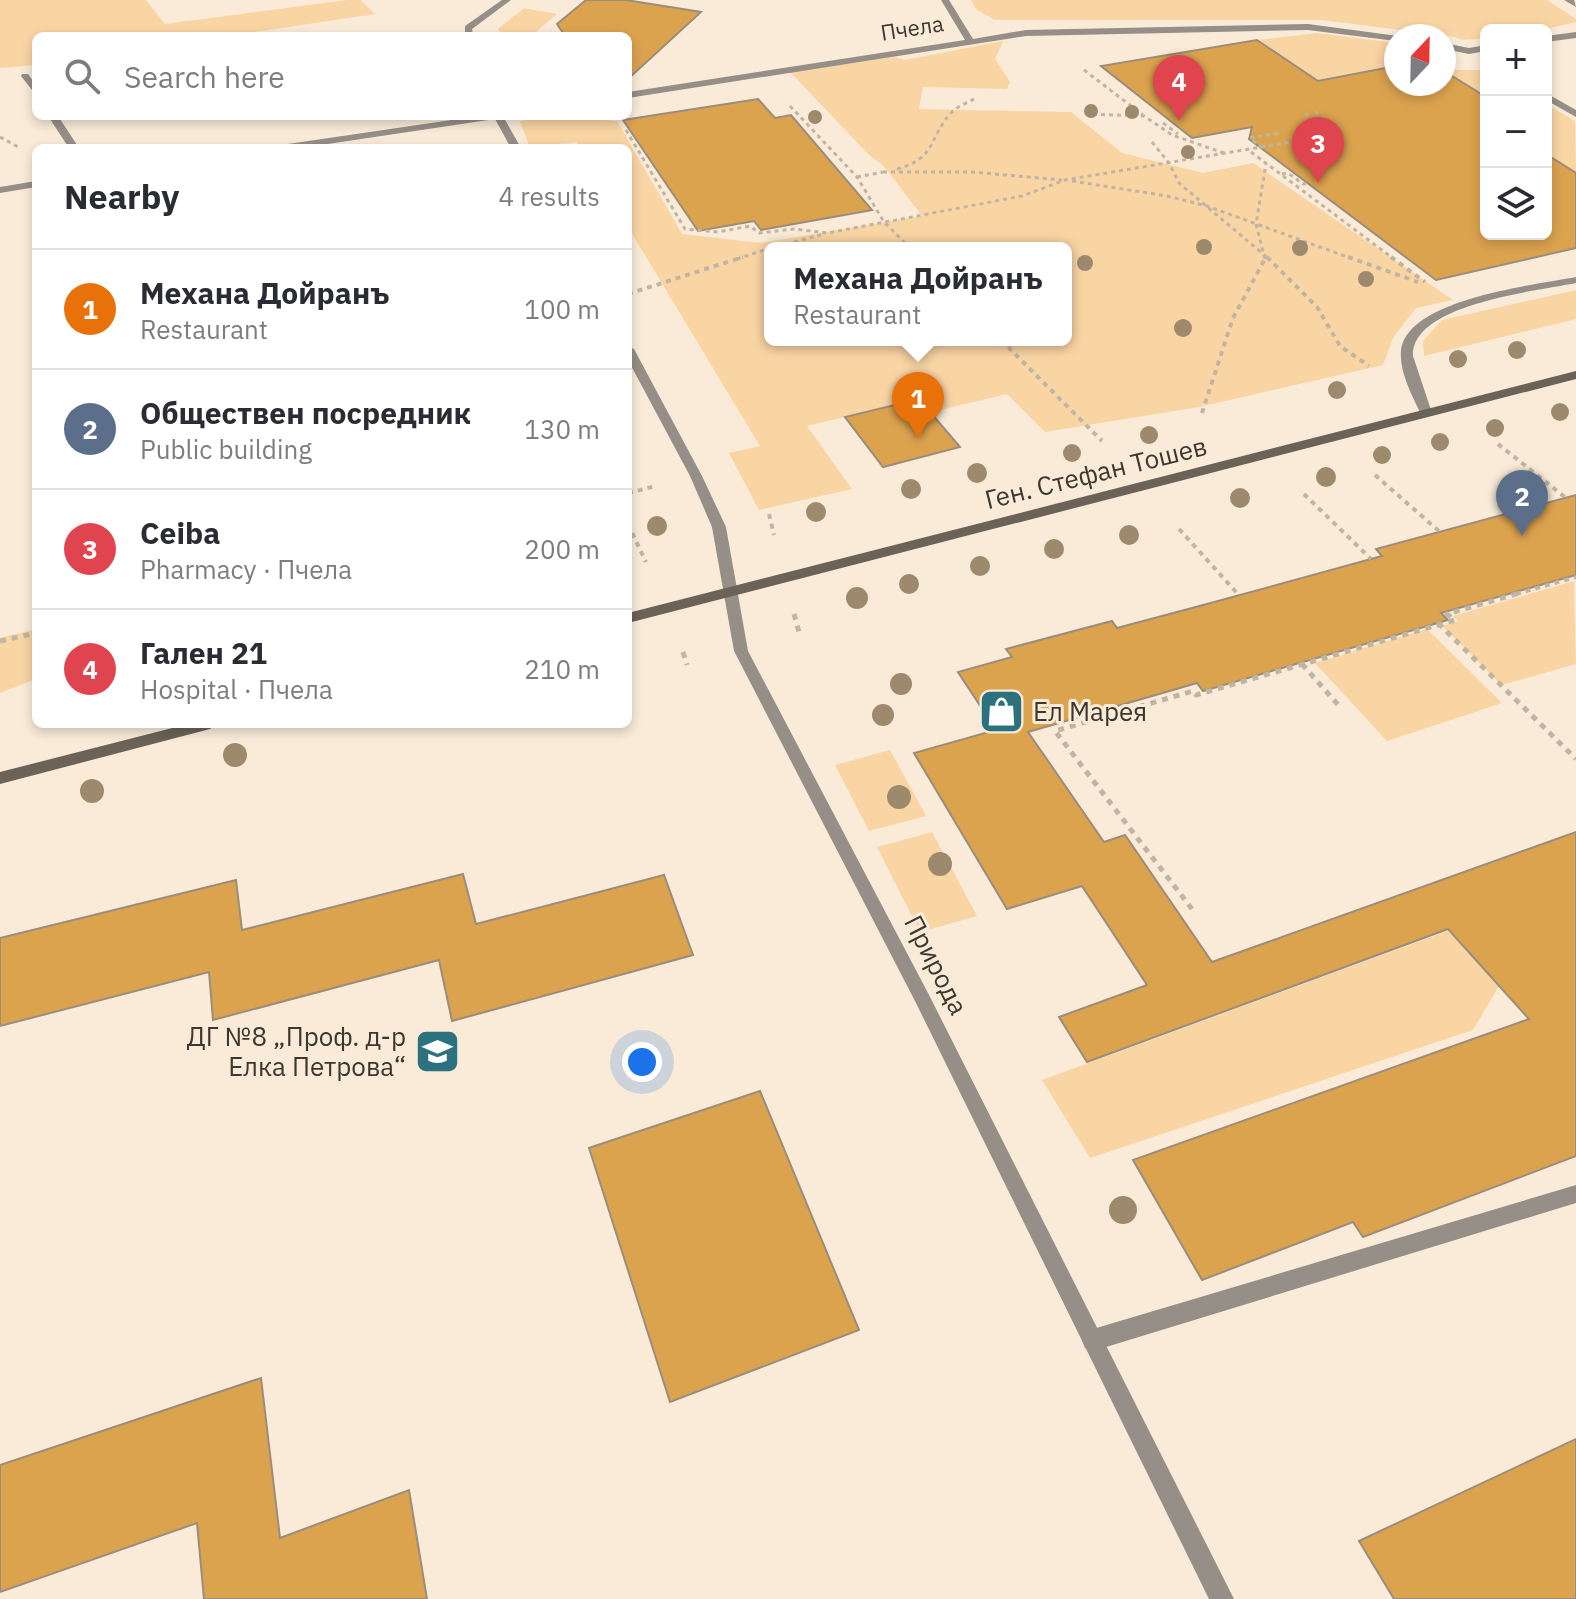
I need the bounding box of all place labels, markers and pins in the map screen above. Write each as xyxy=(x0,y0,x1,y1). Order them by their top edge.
pin: 4 xyxy=(1153,55,1205,121)
pin: 3 xyxy=(1292,117,1344,183)
pin: 1 xyxy=(892,372,944,438)
pin: 2 xyxy=(1496,470,1548,536)
shop icon: Ел Марея xyxy=(978,688,1026,736)
place label: Ел Марея xyxy=(1033,694,1147,728)
place label: ДГ №8 „Проф. д-р Елка Петрова“ xyxy=(187,1019,406,1083)
school or university icon: ДГ №8 „Проф. д-р Елка Петрова“ xyxy=(413,1028,461,1076)

